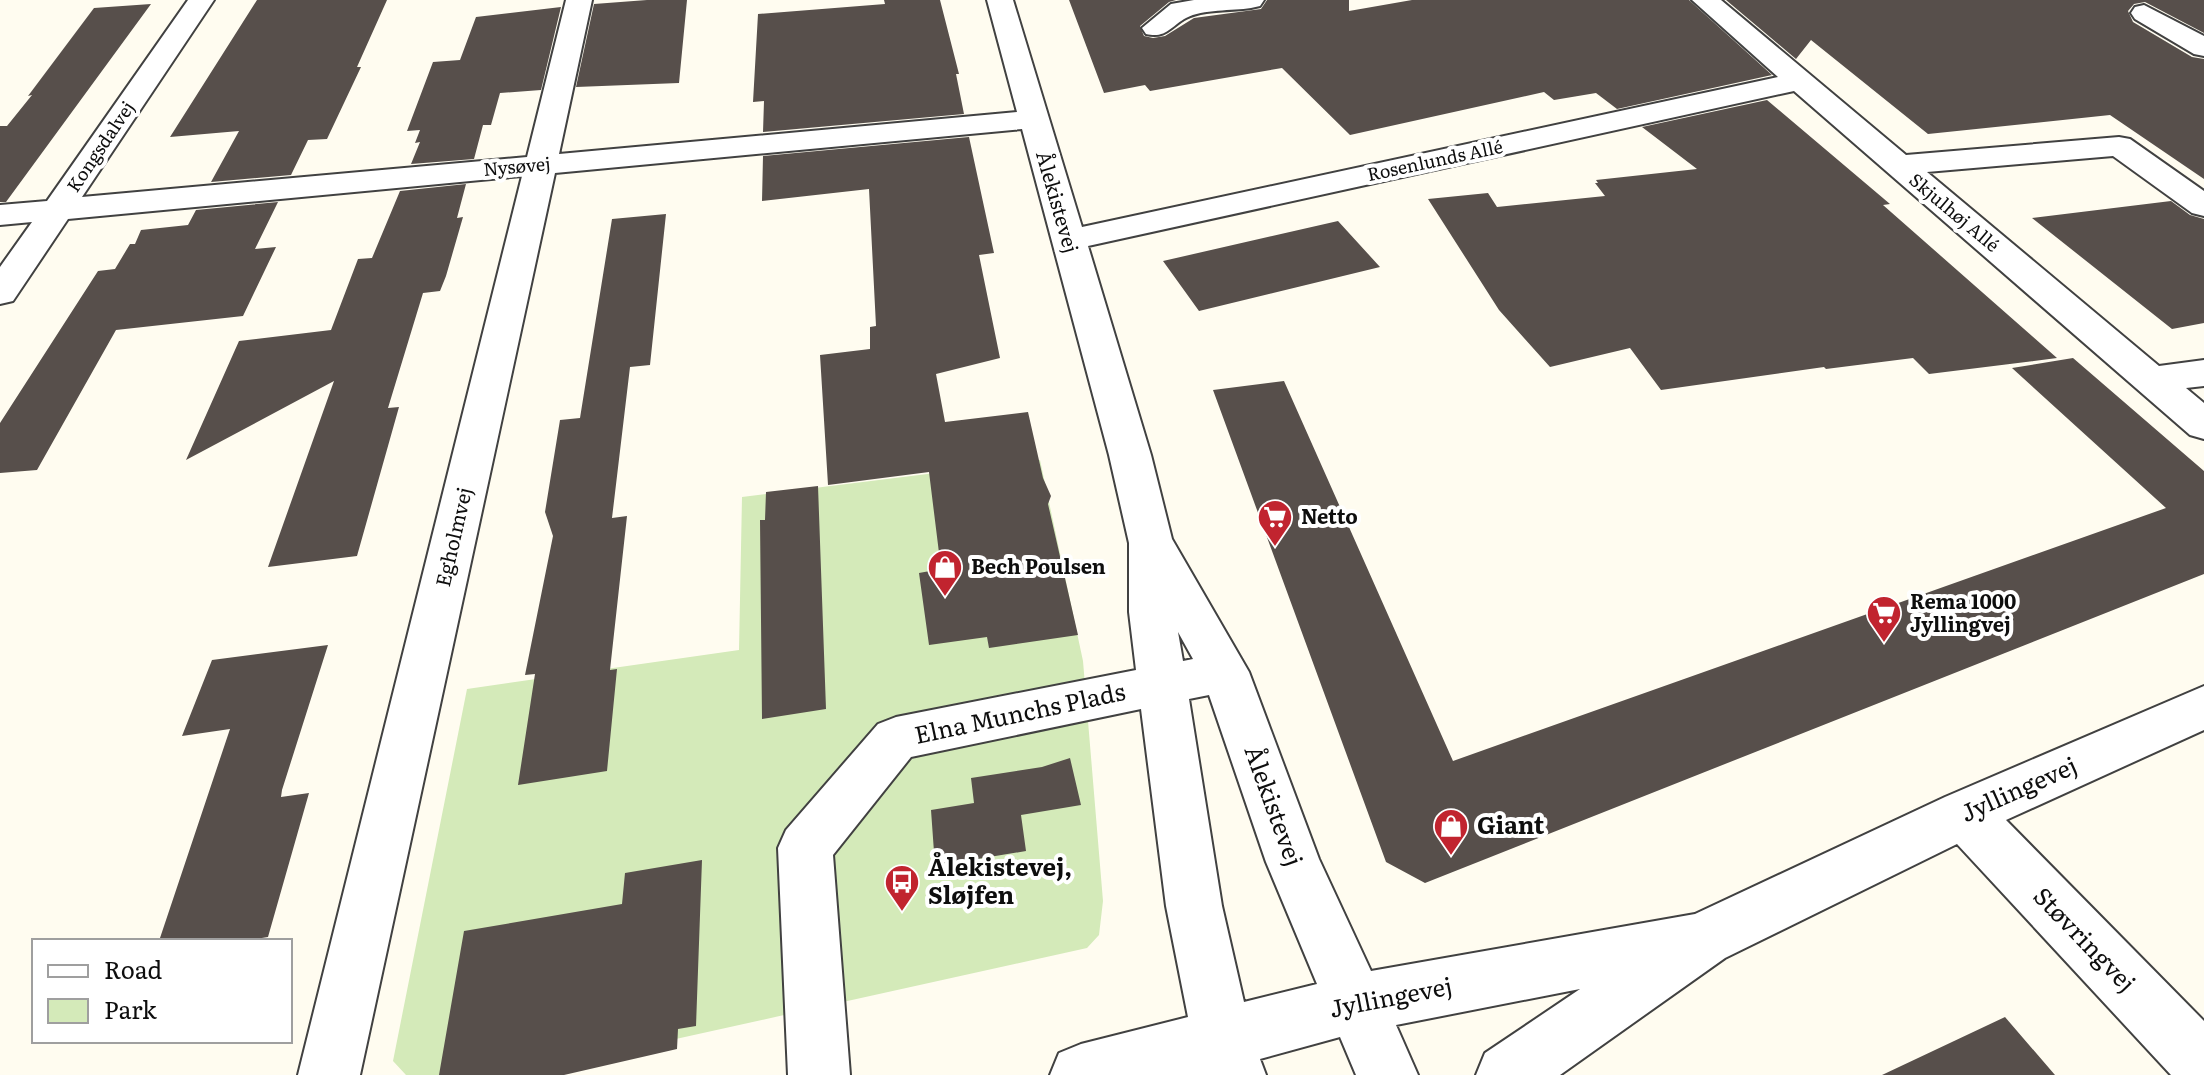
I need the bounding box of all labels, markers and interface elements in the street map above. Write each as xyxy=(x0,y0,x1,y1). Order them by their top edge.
street label: Kongsdalvej xyxy=(59,95,140,197)
street label: Rosenlunds Allé xyxy=(1364,132,1505,187)
street label: Ålekistevej xyxy=(1030,147,1088,256)
street label: Nysøvej xyxy=(482,149,552,182)
street label: Skjulhøj Allé xyxy=(1904,166,2006,258)
street label: Egholmvej xyxy=(426,484,478,589)
supermarket icon: Netto xyxy=(1256,498,1294,548)
place label: Netto xyxy=(1301,500,1358,530)
shop icon: Bech Poulsen xyxy=(926,548,964,598)
place label: Bech Poulsen xyxy=(971,550,1106,580)
place label: Rema 1000 Jyllingvej xyxy=(1910,585,2016,638)
supermarket icon: Rema 1000 Jyllingvej xyxy=(1865,594,1903,644)
street label: Elna Munchs Plads xyxy=(911,672,1128,751)
street label: Ålekistevej xyxy=(1237,740,1313,870)
street label: Jyllingevej xyxy=(1954,746,2082,829)
place label: Giant xyxy=(1477,806,1545,841)
shop icon: Giant xyxy=(1432,807,1470,857)
place label: Ålekistevej, Sløjfen xyxy=(928,848,1072,911)
bus stop icon: Ålekistevej, Sløjfen xyxy=(883,863,921,913)
street label: Støvringvej xyxy=(2027,878,2145,999)
legend xyxy=(32,939,292,1043)
text: Road xyxy=(104,951,163,986)
street label: Jyllingevej xyxy=(1326,967,1455,1025)
text: Park xyxy=(104,991,157,1026)

